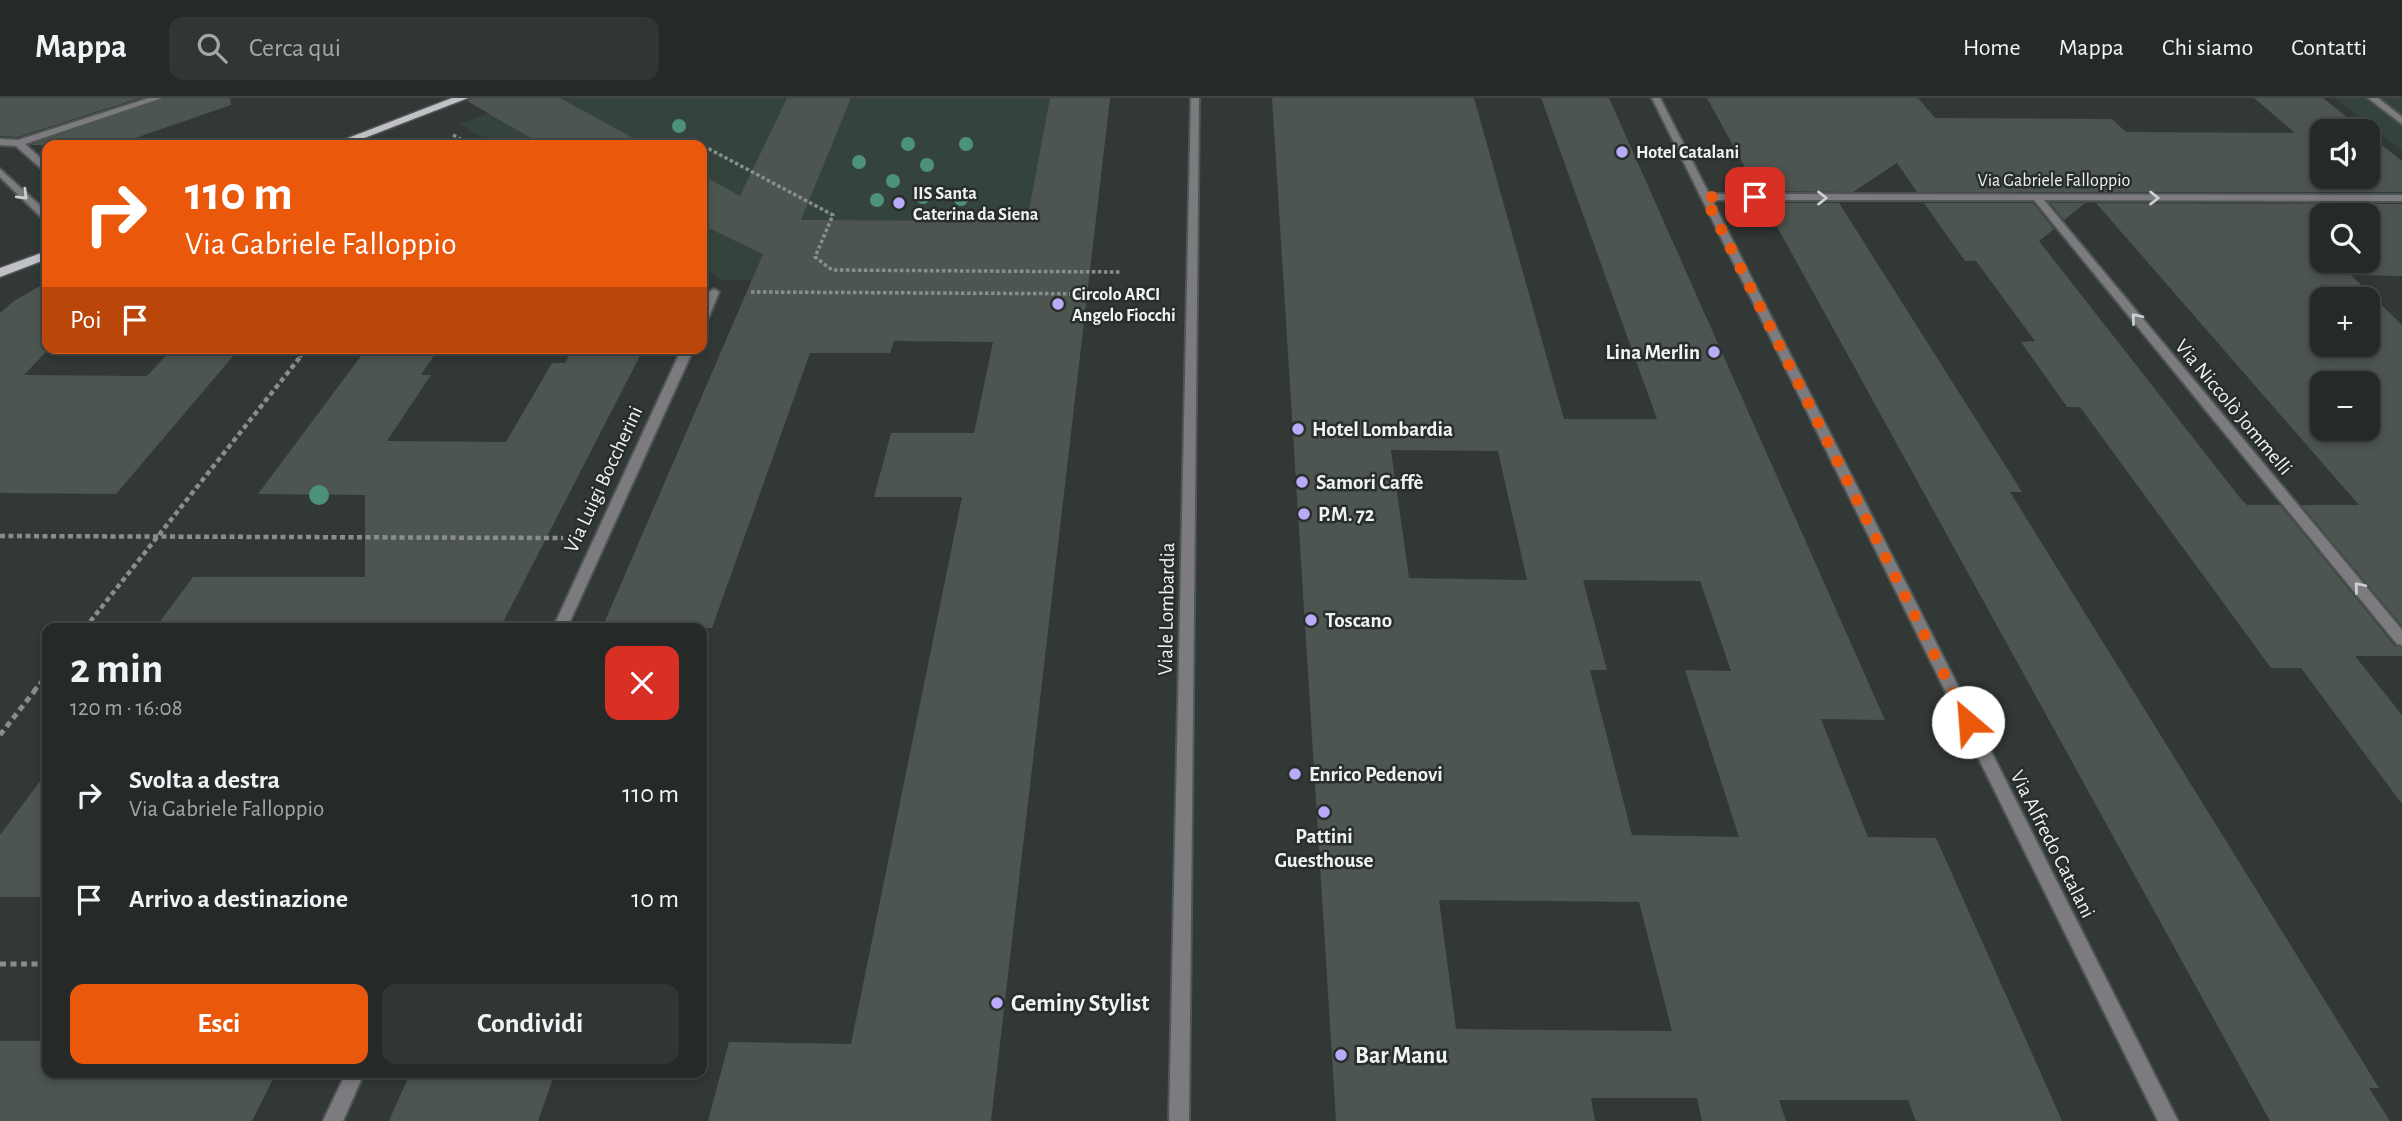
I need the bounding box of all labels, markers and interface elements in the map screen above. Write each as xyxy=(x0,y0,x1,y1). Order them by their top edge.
search box xyxy=(169,17,659,80)
icon: search xyxy=(193,29,231,67)
text: Mappa xyxy=(35,31,127,64)
text: Cerca qui xyxy=(249,35,341,61)
text: Home xyxy=(1963,36,2021,60)
text: Mappa xyxy=(2059,36,2124,60)
text: Chi siamo xyxy=(2162,36,2253,60)
text: Contatti xyxy=(2291,36,2367,60)
map controls xyxy=(2310,119,2380,441)
button: sound xyxy=(2310,119,2380,189)
marker: Hotel Catalani xyxy=(1614,144,1630,160)
place label: Hotel Catalani xyxy=(1636,144,1739,162)
pin xyxy=(1725,167,1785,227)
icon: right xyxy=(70,168,161,259)
text: 110 m xyxy=(185,170,293,219)
street label: Via Gabriele Falloppio xyxy=(1978,172,2131,190)
icon: arrive xyxy=(1736,178,1774,216)
place label: IIS Santa Caterina da Siena xyxy=(913,185,1039,224)
one-way arrow xyxy=(15,187,28,200)
one-way arrow xyxy=(1818,190,1828,206)
one-way arrow xyxy=(2149,190,2160,206)
marker: IIS Santa Caterina da Siena xyxy=(891,195,907,211)
button: search xyxy=(2310,203,2380,273)
text: Via Gabriele Falloppio xyxy=(185,228,457,260)
place label: Circolo ARCI Angelo Fiocchi xyxy=(1072,286,1176,325)
button: + xyxy=(2310,287,2380,357)
marker: Circolo ARCI Angelo Fiocchi xyxy=(1050,296,1066,312)
icon: arrive xyxy=(116,301,154,339)
text: Poi xyxy=(70,307,102,333)
one-way arrow xyxy=(2132,313,2144,326)
street label: Via Niccolò Jommelli xyxy=(2171,336,2296,479)
place label: Lina Merlin xyxy=(1606,342,1700,363)
marker: Lina Merlin xyxy=(1706,344,1722,360)
button: − xyxy=(2310,371,2380,441)
street label: Via Luigi Boccherini xyxy=(560,403,647,556)
place label: Hotel Lombardia xyxy=(1312,419,1453,440)
marker: Hotel Lombardia xyxy=(1290,421,1306,437)
place label: Samori Caffè xyxy=(1316,472,1423,493)
marker: Samori Caffè xyxy=(1294,474,1310,490)
place label: P.M. 72 xyxy=(1318,504,1375,525)
marker: P.M. 72 xyxy=(1296,506,1312,522)
street label: Viale Lombardia xyxy=(1155,542,1178,676)
one-way arrow xyxy=(2354,583,2367,595)
place label: Toscano xyxy=(1325,610,1392,631)
marker: Toscano xyxy=(1303,612,1319,628)
button: close xyxy=(605,646,679,720)
text: 2 min xyxy=(70,648,163,690)
position arrow xyxy=(1931,685,2005,759)
text: 120 m · 16:08 xyxy=(70,697,183,720)
place label: Enrico Pedenovi xyxy=(1309,764,1443,785)
marker: Enrico Pedenovi xyxy=(1287,766,1303,782)
text: Svolta a destra xyxy=(129,767,280,793)
street label: Via Alfredo Catalani xyxy=(2006,767,2099,921)
icon: right xyxy=(70,776,108,814)
text: 110 m xyxy=(622,781,679,807)
text: Via Gabriele Falloppio xyxy=(129,798,324,821)
marker: Pattini Guesthouse xyxy=(1316,804,1332,820)
place label: Pattini Guesthouse xyxy=(1275,826,1373,871)
icon: arrive xyxy=(70,881,108,919)
text: Arrivo a destinazione xyxy=(129,886,348,912)
text: 10 m xyxy=(631,886,679,912)
button: Esci xyxy=(70,984,368,1064)
button: Condividi xyxy=(382,984,679,1064)
place label: Geminy Stylist xyxy=(1011,992,1149,1016)
marker: Geminy Stylist xyxy=(989,995,1005,1011)
place label: Bar Manu xyxy=(1355,1044,1448,1068)
marker: Bar Manu xyxy=(1333,1047,1349,1063)

